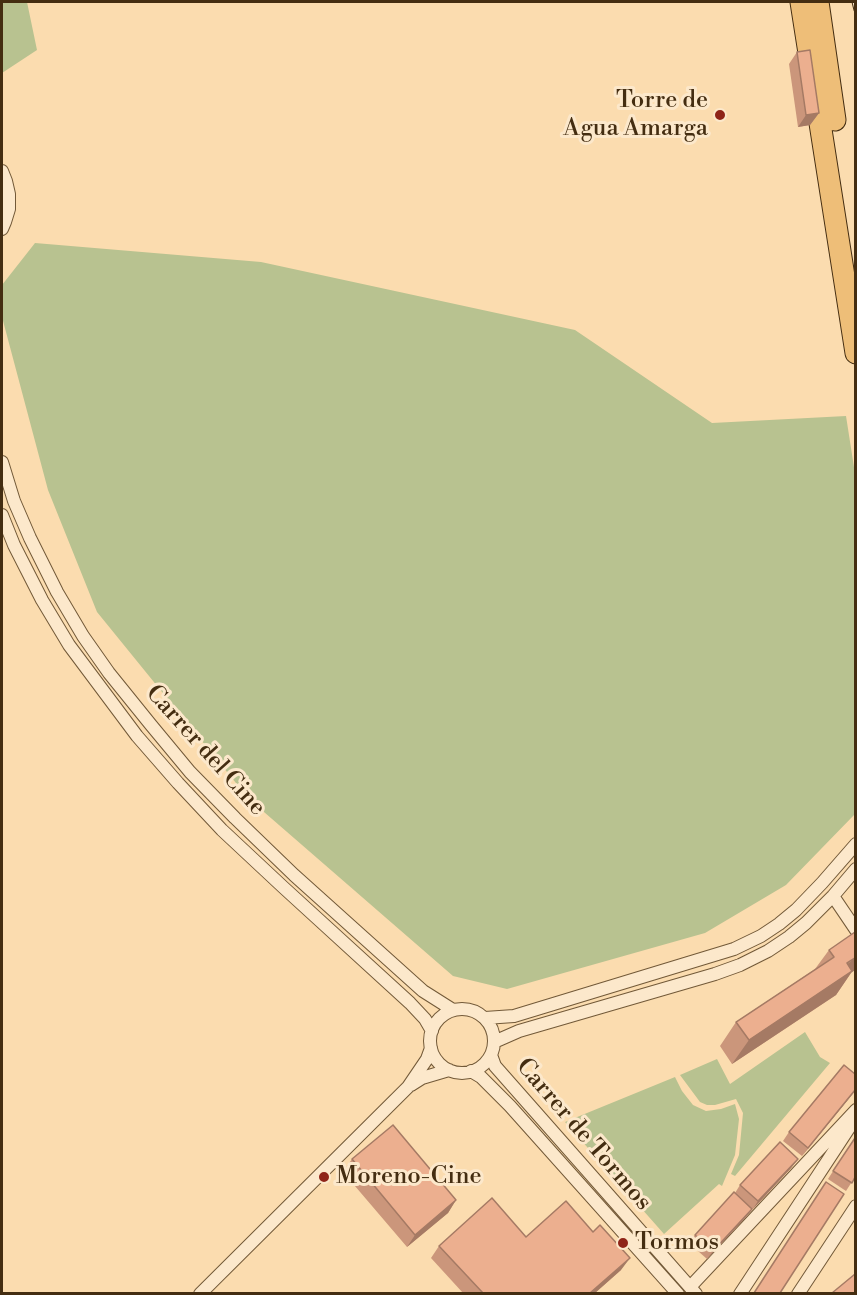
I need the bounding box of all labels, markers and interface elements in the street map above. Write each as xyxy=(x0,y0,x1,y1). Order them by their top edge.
place label: Torre de Agua Amarga xyxy=(563,87,708,143)
marker: Torre de Agua Amarga xyxy=(713,108,727,122)
street label: Carrer del Cine xyxy=(139,680,271,822)
street label: Carrer de Tormos xyxy=(509,1053,657,1217)
place label: Moreno-Cine xyxy=(336,1163,482,1191)
marker: Moreno-Cine xyxy=(317,1170,331,1184)
place label: Tormos xyxy=(635,1229,719,1257)
marker: Tormos xyxy=(616,1236,630,1250)

